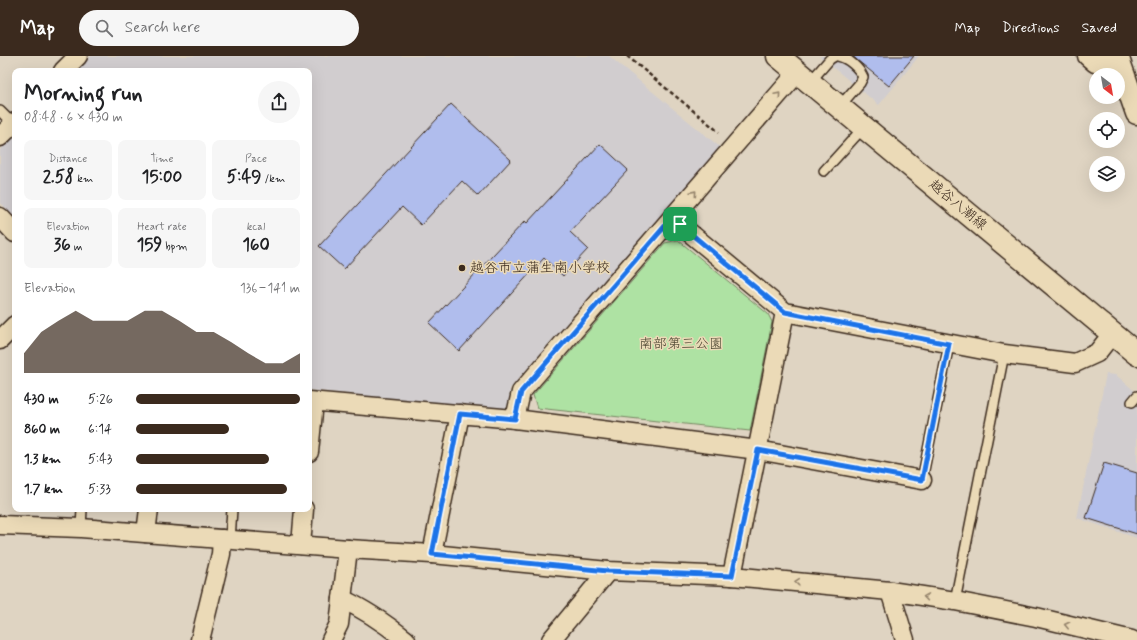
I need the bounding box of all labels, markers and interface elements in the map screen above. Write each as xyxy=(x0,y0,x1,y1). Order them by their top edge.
search box xyxy=(79,10,359,46)
text: Map xyxy=(20,16,55,41)
icon: search xyxy=(93,17,115,39)
text: Search here xyxy=(125,18,200,38)
text: Map xyxy=(954,19,980,37)
text: Directions xyxy=(1002,19,1060,37)
text: Saved xyxy=(1082,19,1117,37)
north arrow xyxy=(1089,68,1125,104)
map controls xyxy=(1089,68,1125,192)
text: Morning run xyxy=(24,80,143,108)
button: share xyxy=(258,81,300,123)
one-way arrow xyxy=(774,92,781,99)
text: 08:48 · 6 × 430 m xyxy=(24,109,123,126)
button: locate xyxy=(1089,112,1125,148)
text: Distance xyxy=(49,152,87,166)
text: Time xyxy=(150,152,174,166)
text: Pace xyxy=(245,152,267,166)
button: layers xyxy=(1089,156,1125,192)
text: 2.58 xyxy=(43,166,74,188)
text: 15:00 xyxy=(142,166,182,188)
text: 5:49 xyxy=(227,166,261,188)
text: km xyxy=(74,172,93,186)
text: /km xyxy=(261,172,285,186)
street label: 越谷八潮線 xyxy=(925,176,991,234)
one-way arrow xyxy=(689,191,696,198)
pin xyxy=(663,207,697,241)
icon: arrive xyxy=(669,213,691,235)
text: Elevation xyxy=(46,220,90,234)
text: Heart rate xyxy=(137,220,187,234)
text: kcal xyxy=(247,220,265,234)
text: 36 xyxy=(54,234,71,256)
text: 159 xyxy=(137,234,162,256)
text: 160 xyxy=(242,234,270,256)
text: m xyxy=(71,240,82,254)
text: bpm xyxy=(162,240,187,254)
place label: 越谷市立蒲生南小学校 xyxy=(470,259,610,277)
marker: 越谷市立蒲生南小学校 xyxy=(457,263,467,273)
text: Elevation xyxy=(24,280,75,297)
text: 136–141 m xyxy=(240,280,300,297)
park label: 南部第三公園 xyxy=(639,335,723,353)
text: 430 m xyxy=(24,391,59,408)
text: 5:26 xyxy=(88,391,113,408)
text: 860 m xyxy=(24,421,60,438)
text: 6:14 xyxy=(88,421,112,438)
text: 1.3 km xyxy=(24,451,61,468)
text: 5:43 xyxy=(88,451,112,468)
text: 1.7 km xyxy=(24,481,63,498)
text: 5:33 xyxy=(88,481,111,498)
one-way arrow xyxy=(794,578,800,587)
one-way arrow xyxy=(923,593,929,602)
one-way arrow xyxy=(1064,621,1070,629)

